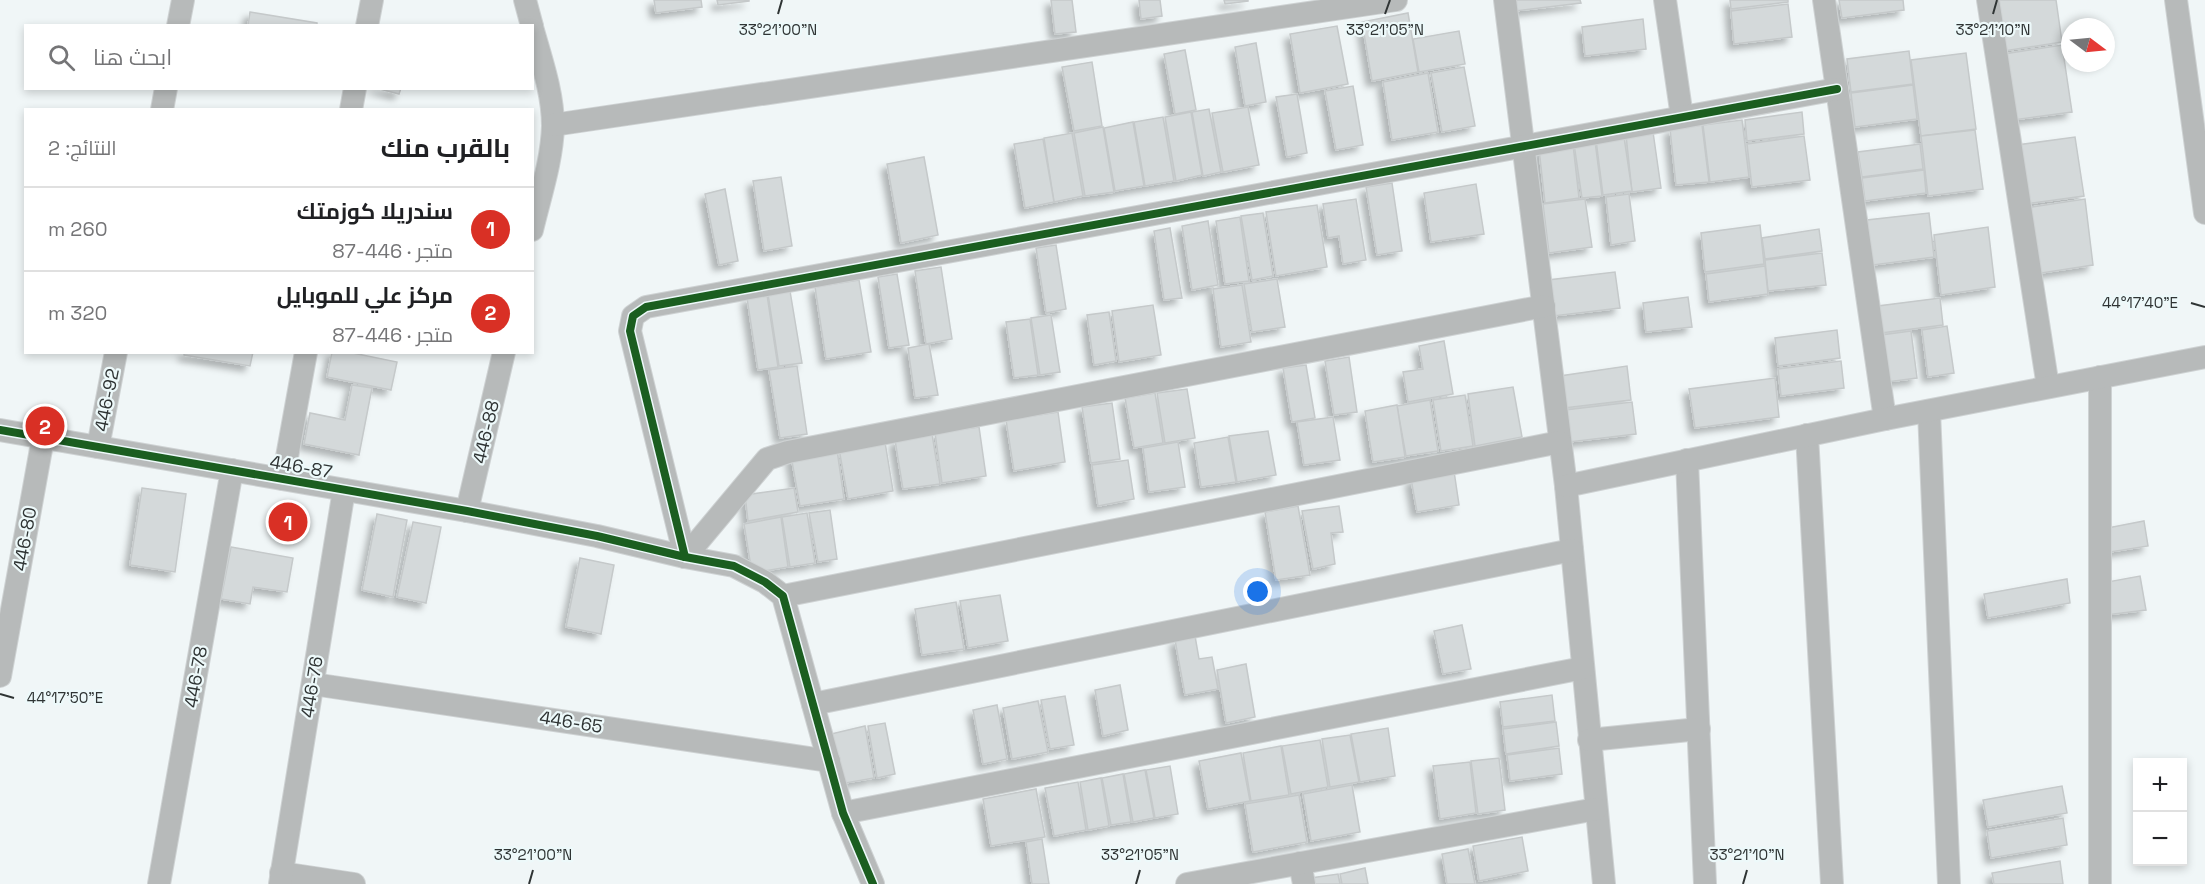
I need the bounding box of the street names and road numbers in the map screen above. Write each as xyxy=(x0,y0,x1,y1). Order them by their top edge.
street label: 446-92 xyxy=(89,367,124,433)
street label: 446-88 xyxy=(467,398,504,466)
street label: 446-87 xyxy=(268,450,334,483)
street label: 446-80 xyxy=(8,505,41,573)
street label: 446-78 xyxy=(179,644,212,709)
street label: 446-76 xyxy=(295,655,328,719)
street label: 446-65 xyxy=(538,705,604,738)

